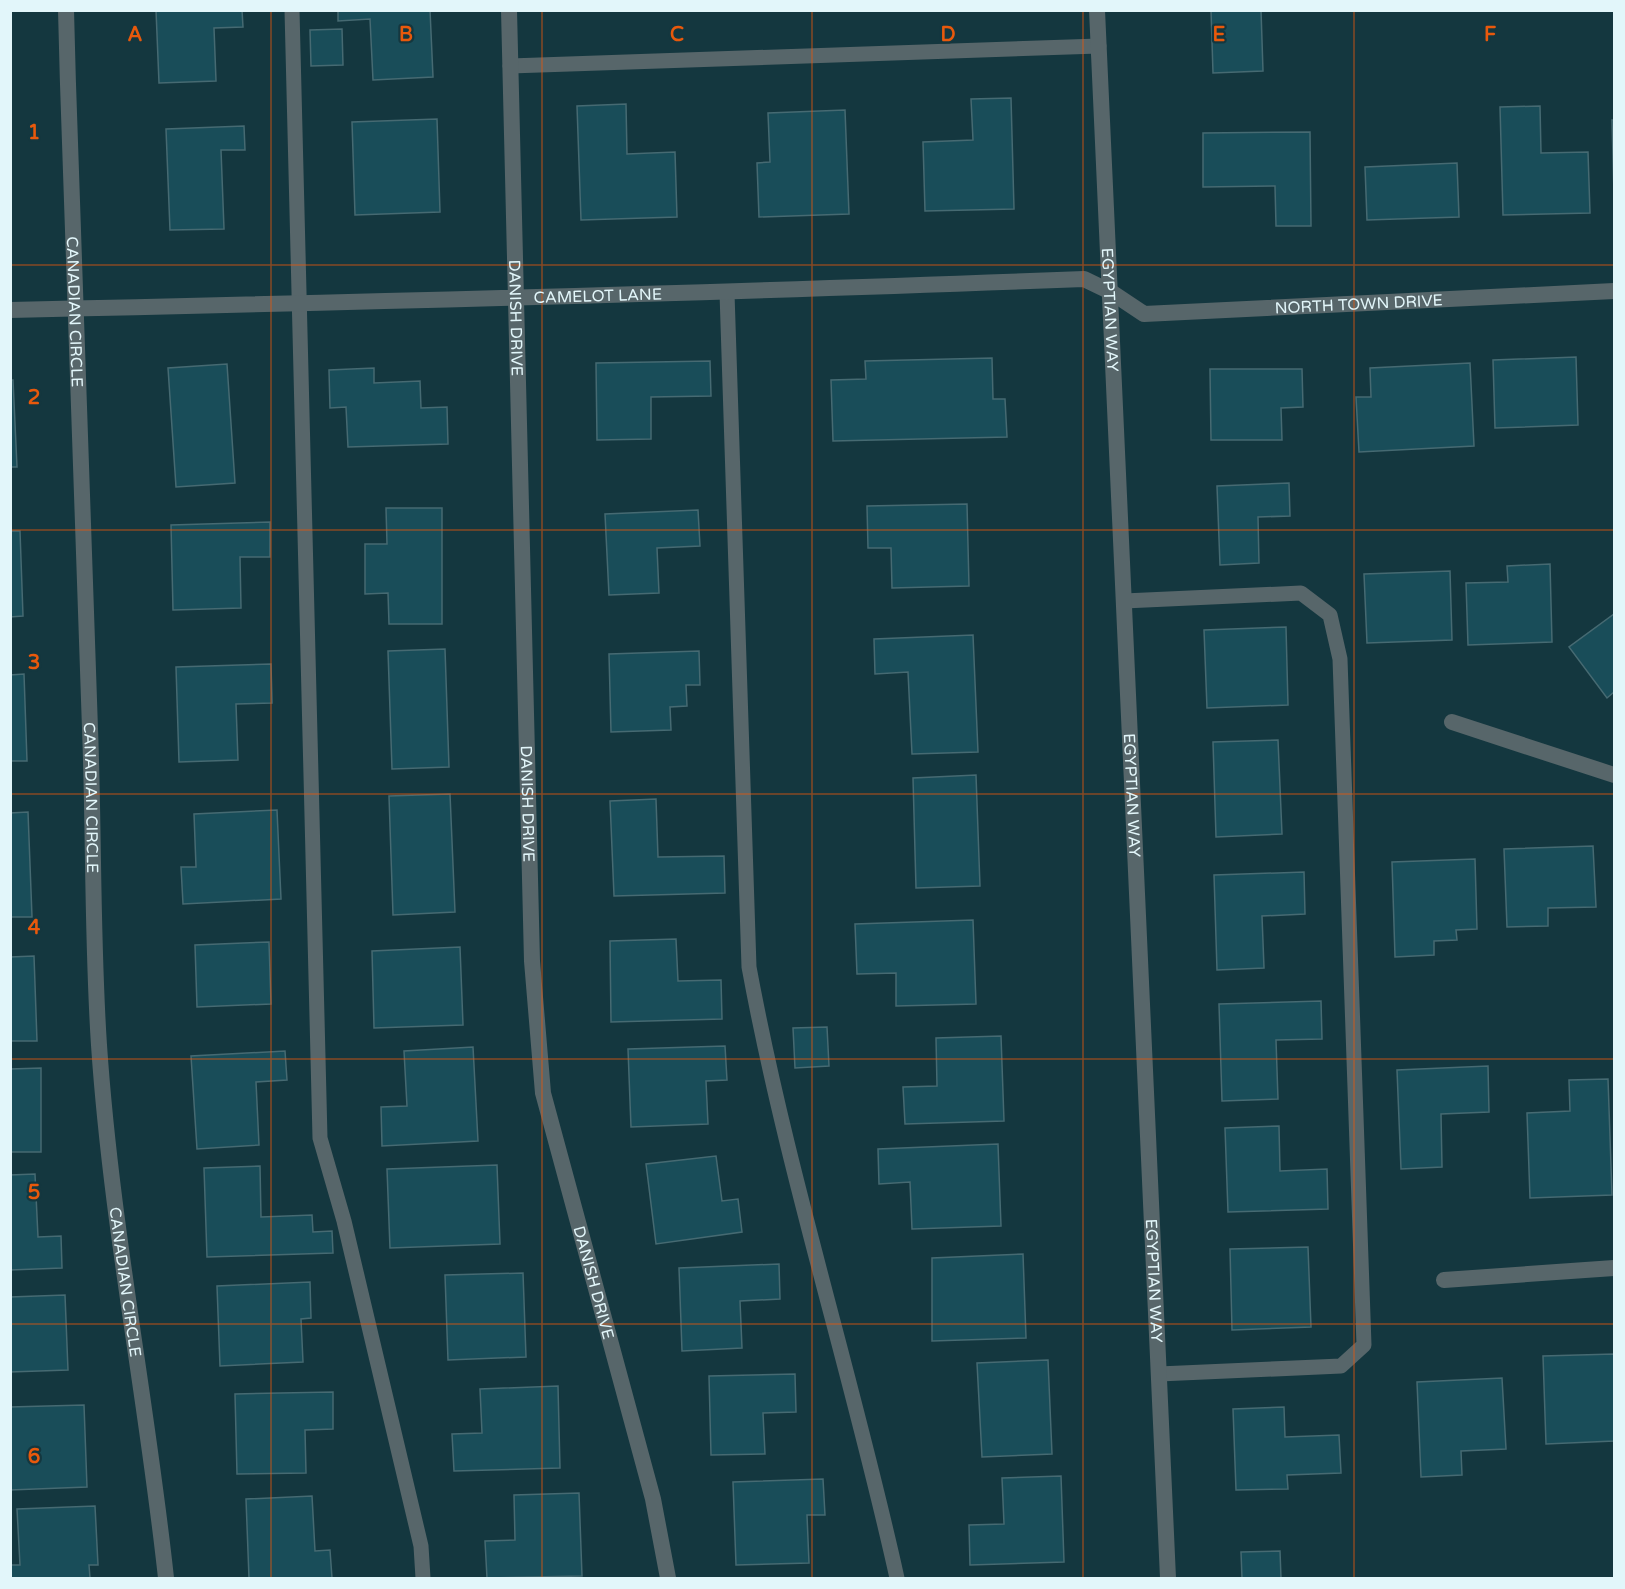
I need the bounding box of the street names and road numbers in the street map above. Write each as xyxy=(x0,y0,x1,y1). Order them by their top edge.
street label: CANADIAN CIRCLE xyxy=(62,236,87,388)
street label: EGYPTIAN WAY xyxy=(1097,247,1122,372)
street label: DANISH DRIVE xyxy=(504,259,527,376)
street label: CAMELOT LANE xyxy=(533,284,662,308)
street label: NORTH TOWN DRIVE xyxy=(1274,290,1443,319)
street label: CANADIAN CIRCLE xyxy=(79,722,102,873)
street label: EGYPTIAN WAY xyxy=(1119,733,1144,858)
street label: DANISH DRIVE xyxy=(516,745,539,862)
street label: CANADIAN CIRCLE xyxy=(104,1206,145,1358)
street label: EGYPTIAN WAY xyxy=(1141,1218,1166,1343)
street label: DANISH DRIVE xyxy=(568,1224,618,1342)

